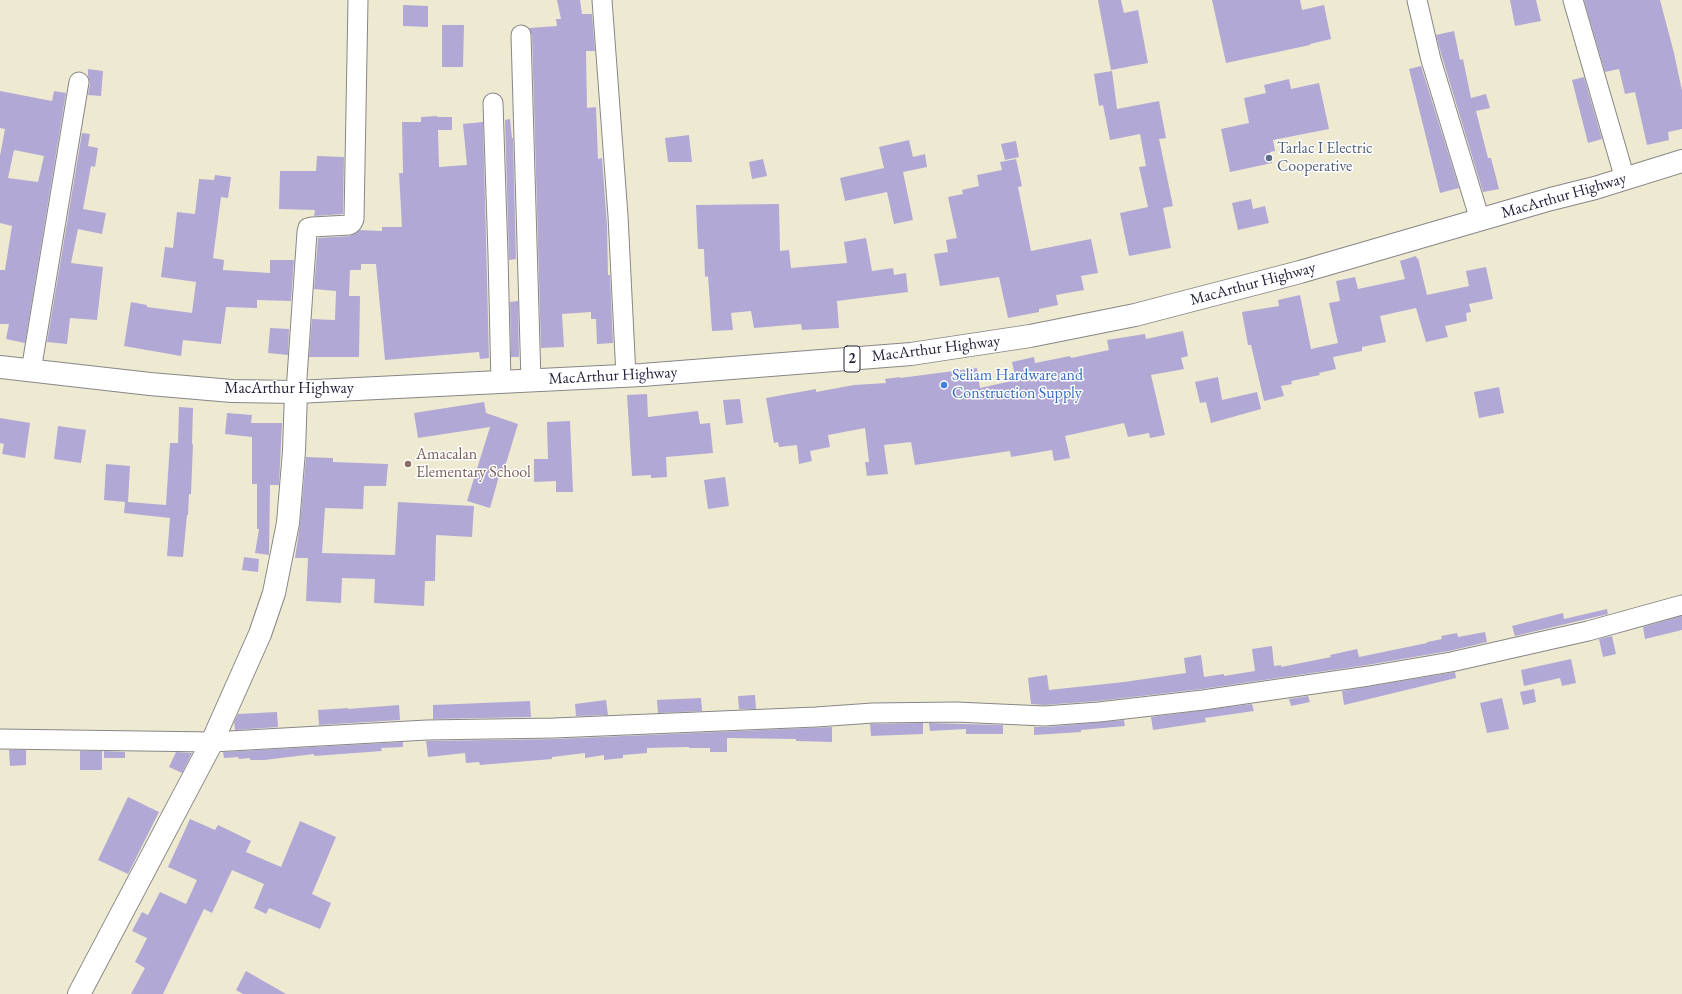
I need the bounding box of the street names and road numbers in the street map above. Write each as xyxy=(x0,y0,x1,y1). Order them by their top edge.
street label: MacArthur Highway xyxy=(1499,169,1629,223)
street label: MacArthur Highway xyxy=(1188,258,1318,310)
street label: MacArthur Highway xyxy=(871,332,1001,366)
road number: 2 xyxy=(844,346,860,372)
street label: MacArthur Highway xyxy=(548,363,678,389)
street label: MacArthur Highway xyxy=(224,379,354,399)

